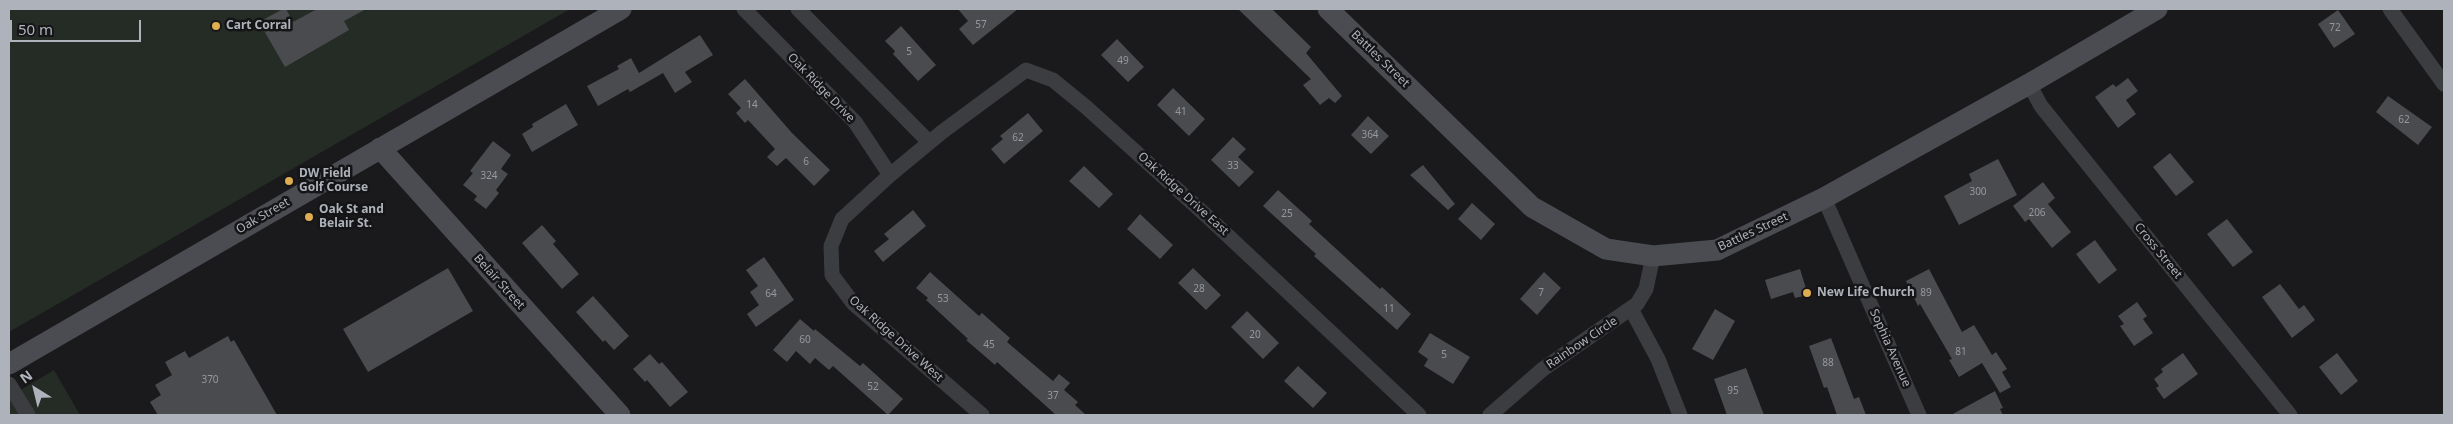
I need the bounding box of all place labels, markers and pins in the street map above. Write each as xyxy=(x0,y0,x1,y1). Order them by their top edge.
place label: Cart Corral xyxy=(226,19,291,33)
marker: Cart Corral xyxy=(210,20,222,32)
place label: DW Field Golf Course xyxy=(299,167,368,195)
marker: DW Field Golf Course xyxy=(283,175,295,187)
place label: Oak St and Belair St. xyxy=(319,203,384,231)
marker: Oak St and Belair St. xyxy=(303,211,315,223)
place label: New Life Church xyxy=(1817,286,1915,300)
marker: New Life Church xyxy=(1801,287,1813,299)

